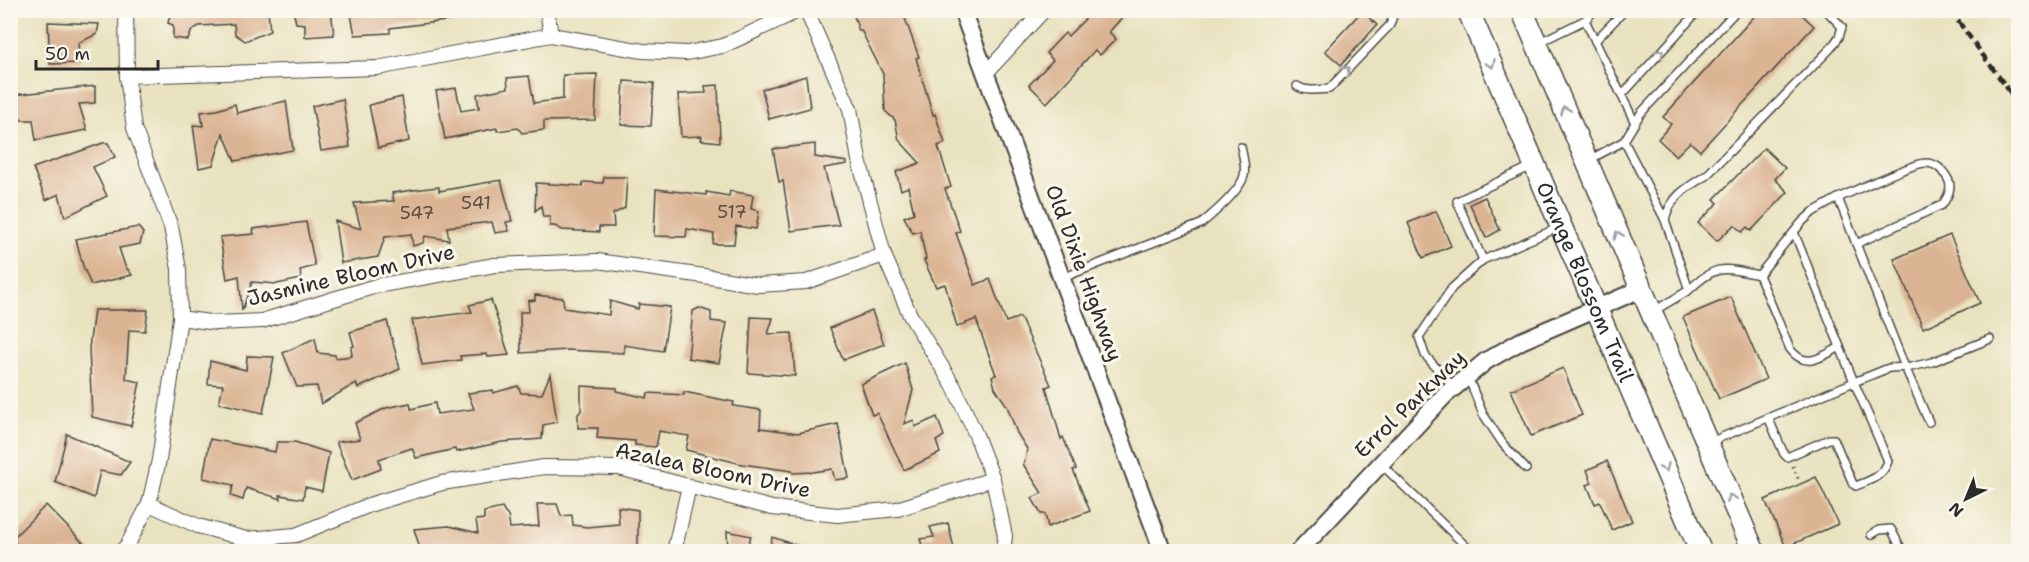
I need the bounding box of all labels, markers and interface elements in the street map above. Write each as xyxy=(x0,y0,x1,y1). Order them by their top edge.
scale bar xyxy=(36,33,158,71)
text: 50 m xyxy=(45,42,90,66)
one-way arrow xyxy=(1653,49,1664,60)
one-way arrow xyxy=(1484,58,1496,69)
one-way arrow xyxy=(1339,66,1350,77)
one-way arrow xyxy=(1560,105,1572,116)
street label: Orange Blossom Trail xyxy=(1530,178,1641,387)
street label: Old Dixie Highway xyxy=(1039,181,1129,365)
house number: 541 xyxy=(461,191,491,215)
house number: 517 xyxy=(717,200,747,224)
house number: 547 xyxy=(400,201,434,225)
one-way arrow xyxy=(1613,231,1625,242)
street label: Jasmine Bloom Drive xyxy=(245,238,457,312)
street label: Errol Parkway xyxy=(1348,344,1472,464)
street label: Azalea Bloom Drive xyxy=(613,436,813,504)
one-way arrow xyxy=(1658,462,1670,473)
north arrow xyxy=(1936,469,1996,529)
one-way arrow xyxy=(1726,493,1738,504)
text: N xyxy=(1944,498,1968,522)

